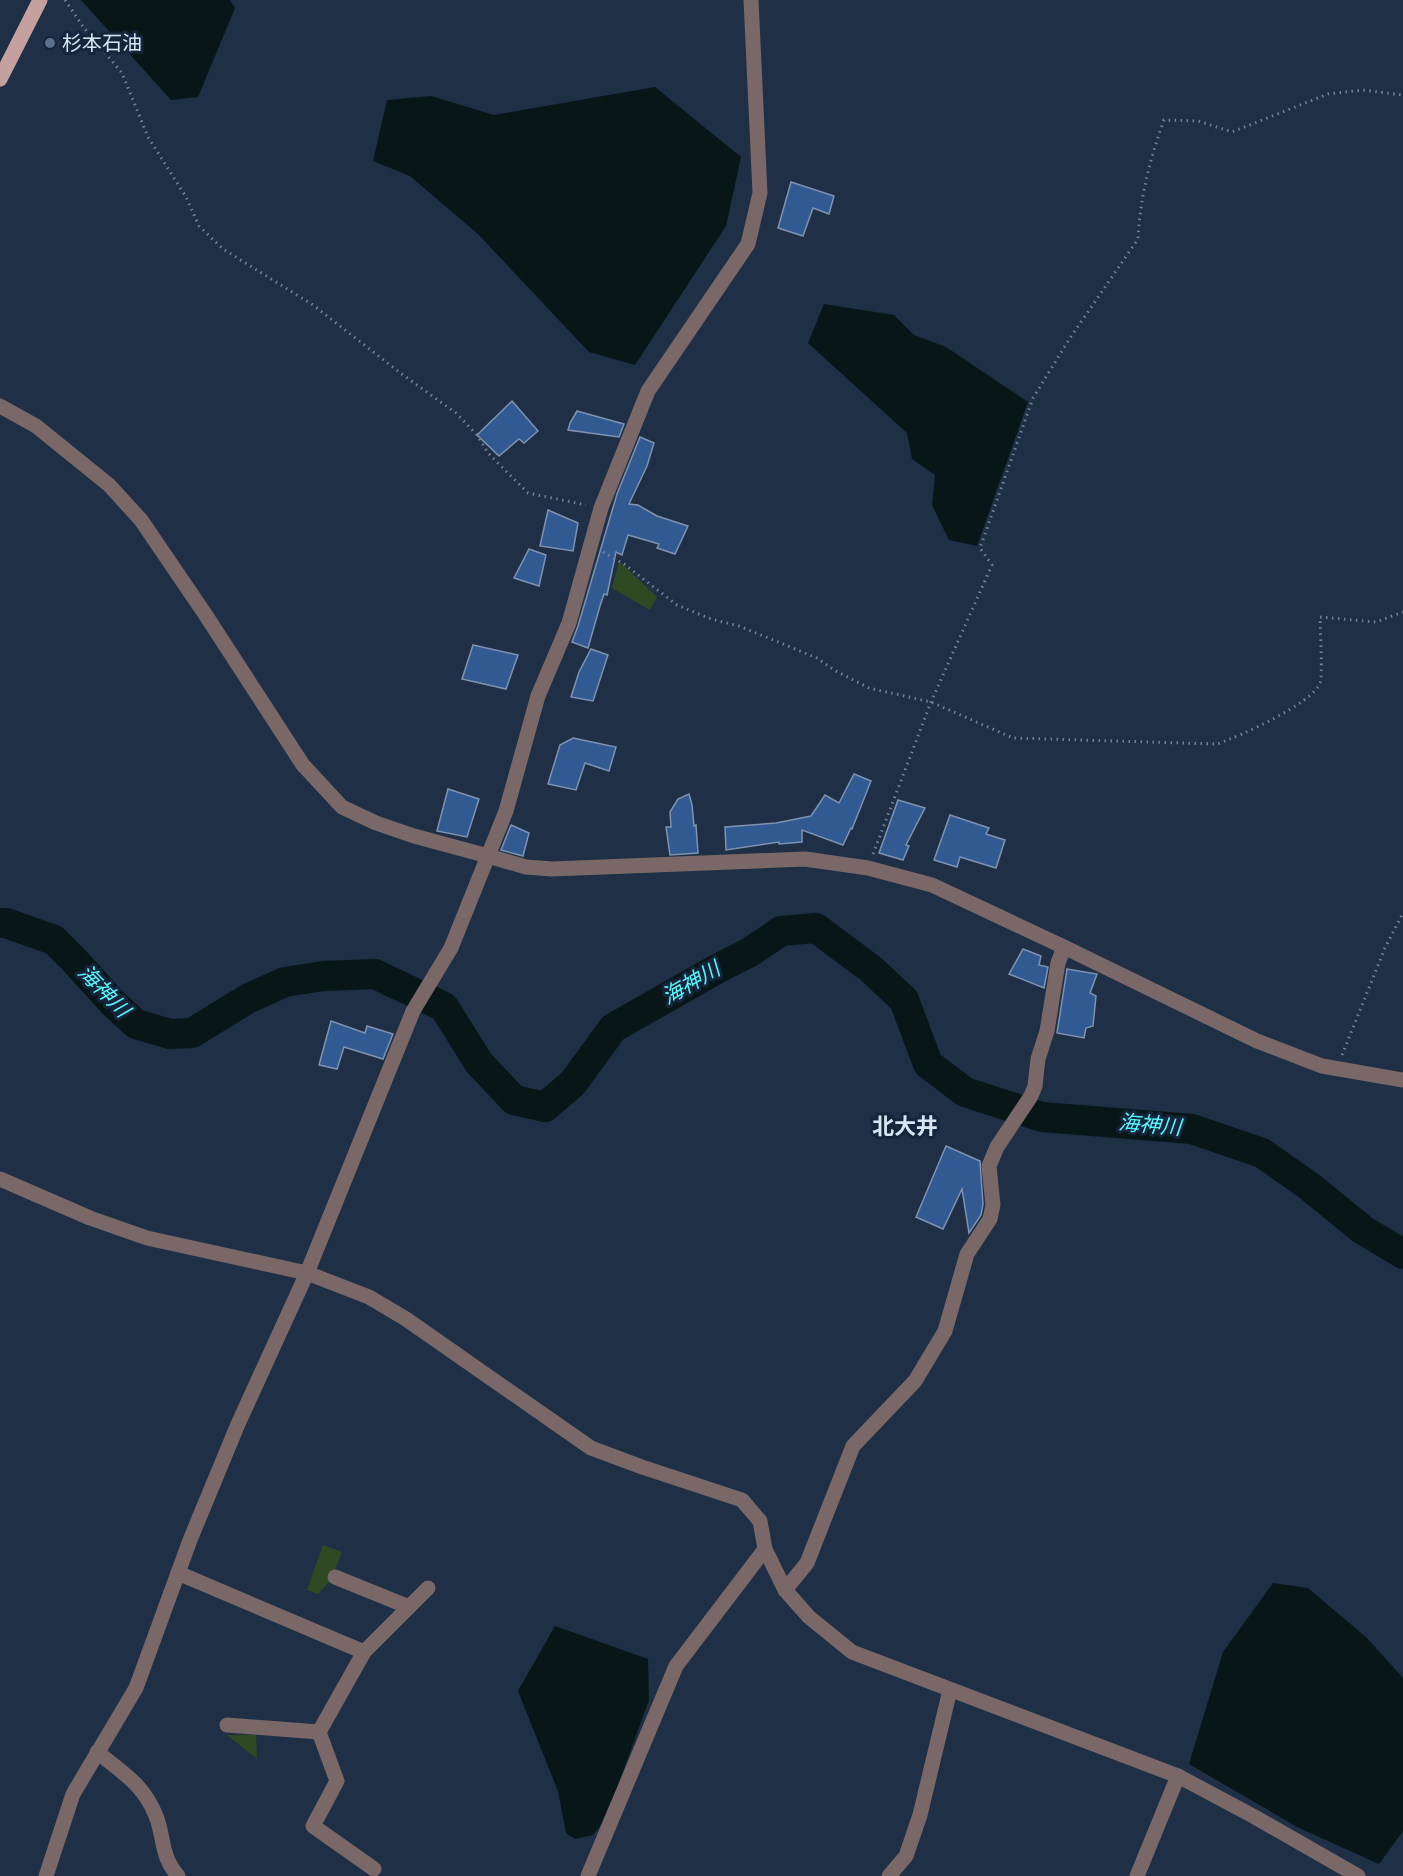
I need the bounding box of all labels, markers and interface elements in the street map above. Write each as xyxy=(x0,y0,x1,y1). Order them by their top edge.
place label: 杉本石油 xyxy=(62,31,142,55)
marker: 杉本石油 xyxy=(43,36,57,50)
water label: 海神川 xyxy=(658,956,726,1009)
water label: 海神川 xyxy=(73,960,136,1023)
water label: 海神川 xyxy=(1118,1110,1184,1140)
district label: 北大井 xyxy=(872,1114,938,1139)

